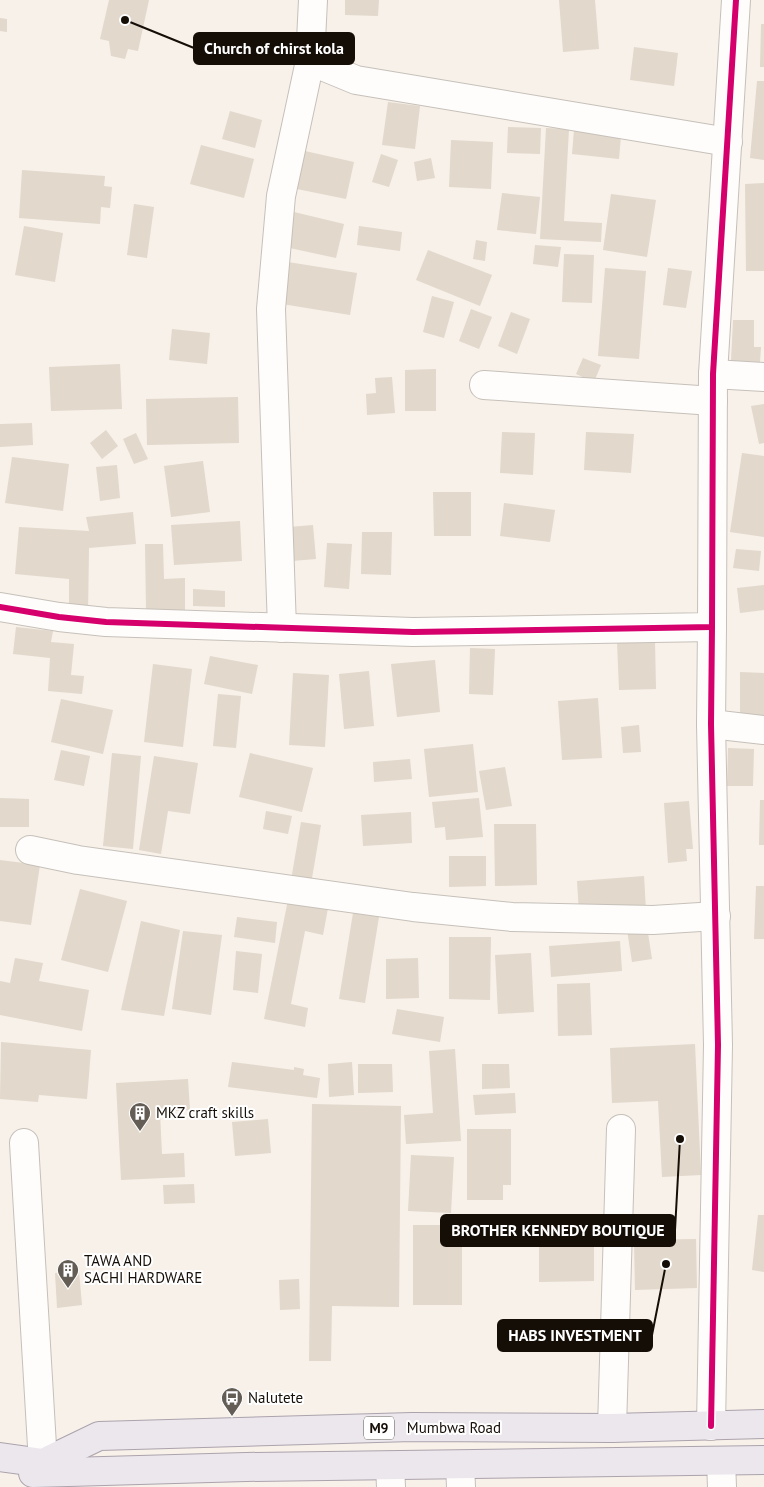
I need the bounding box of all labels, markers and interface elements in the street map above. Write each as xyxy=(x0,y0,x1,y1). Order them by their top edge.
callout: Church of chirst kola xyxy=(194,33,354,64)
text: Church of chirst kola xyxy=(204,38,344,58)
building icon: MKZ craft skills xyxy=(128,1101,152,1132)
place label: MKZ craft skills xyxy=(156,1103,254,1122)
callout: BROTHER KENNEDY BOUTIQUE xyxy=(441,1215,675,1246)
text: BROTHER KENNEDY BOUTIQUE xyxy=(451,1220,665,1240)
place label: TAWA AND SACHI HARDWARE xyxy=(84,1251,202,1287)
building icon: TAWA AND SACHI HARDWARE xyxy=(56,1258,80,1289)
callout: HABS INVESTMENT xyxy=(498,1320,652,1351)
text: HABS INVESTMENT xyxy=(508,1325,642,1345)
bus stop icon: Nalutete xyxy=(220,1386,244,1417)
place label: Nalutete xyxy=(248,1388,303,1407)
road number: M9 xyxy=(364,1416,394,1440)
street label: Mumbwa Road xyxy=(407,1418,501,1437)

